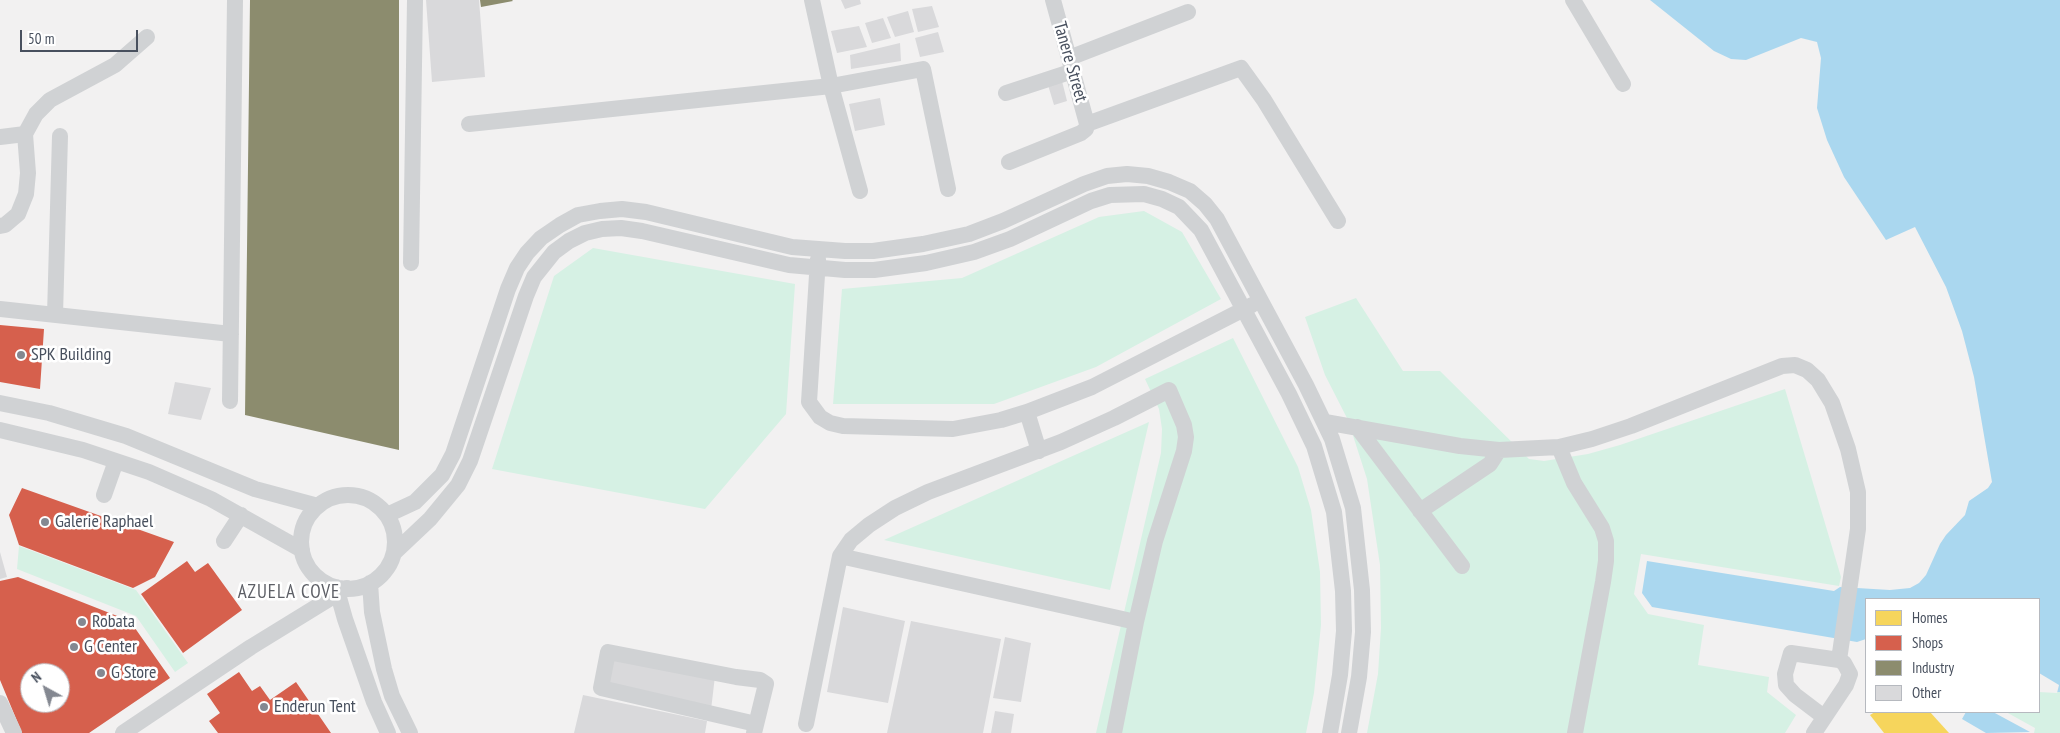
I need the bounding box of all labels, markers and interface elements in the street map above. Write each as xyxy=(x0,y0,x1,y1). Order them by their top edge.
street label: Tanere Street xyxy=(1048,19,1092,105)
scale bar xyxy=(22,20,140,52)
text: 50 m xyxy=(28,29,54,48)
place label: SPK Building xyxy=(31,344,111,366)
marker: SPK Building xyxy=(15,349,27,361)
place label: Galerie Raphael xyxy=(55,511,153,533)
marker: Galerie Raphael xyxy=(39,516,51,528)
district label: AZUELA COVE xyxy=(236,582,342,604)
legend xyxy=(1865,598,2040,713)
text: Homes xyxy=(1912,608,1948,627)
place label: Robata xyxy=(92,611,135,633)
marker: Robata xyxy=(76,616,88,628)
text: Shops xyxy=(1912,633,1943,652)
place label: G Center xyxy=(84,636,137,658)
marker: G Center xyxy=(68,641,80,653)
text: Industry xyxy=(1912,658,1954,677)
place label: G Store xyxy=(111,662,156,684)
north arrow xyxy=(20,663,70,713)
marker: G Store xyxy=(95,667,107,679)
text: N xyxy=(28,668,45,686)
text: Other xyxy=(1912,683,1941,702)
place label: Enderun Tent xyxy=(274,696,356,718)
marker: Enderun Tent xyxy=(258,701,270,713)

